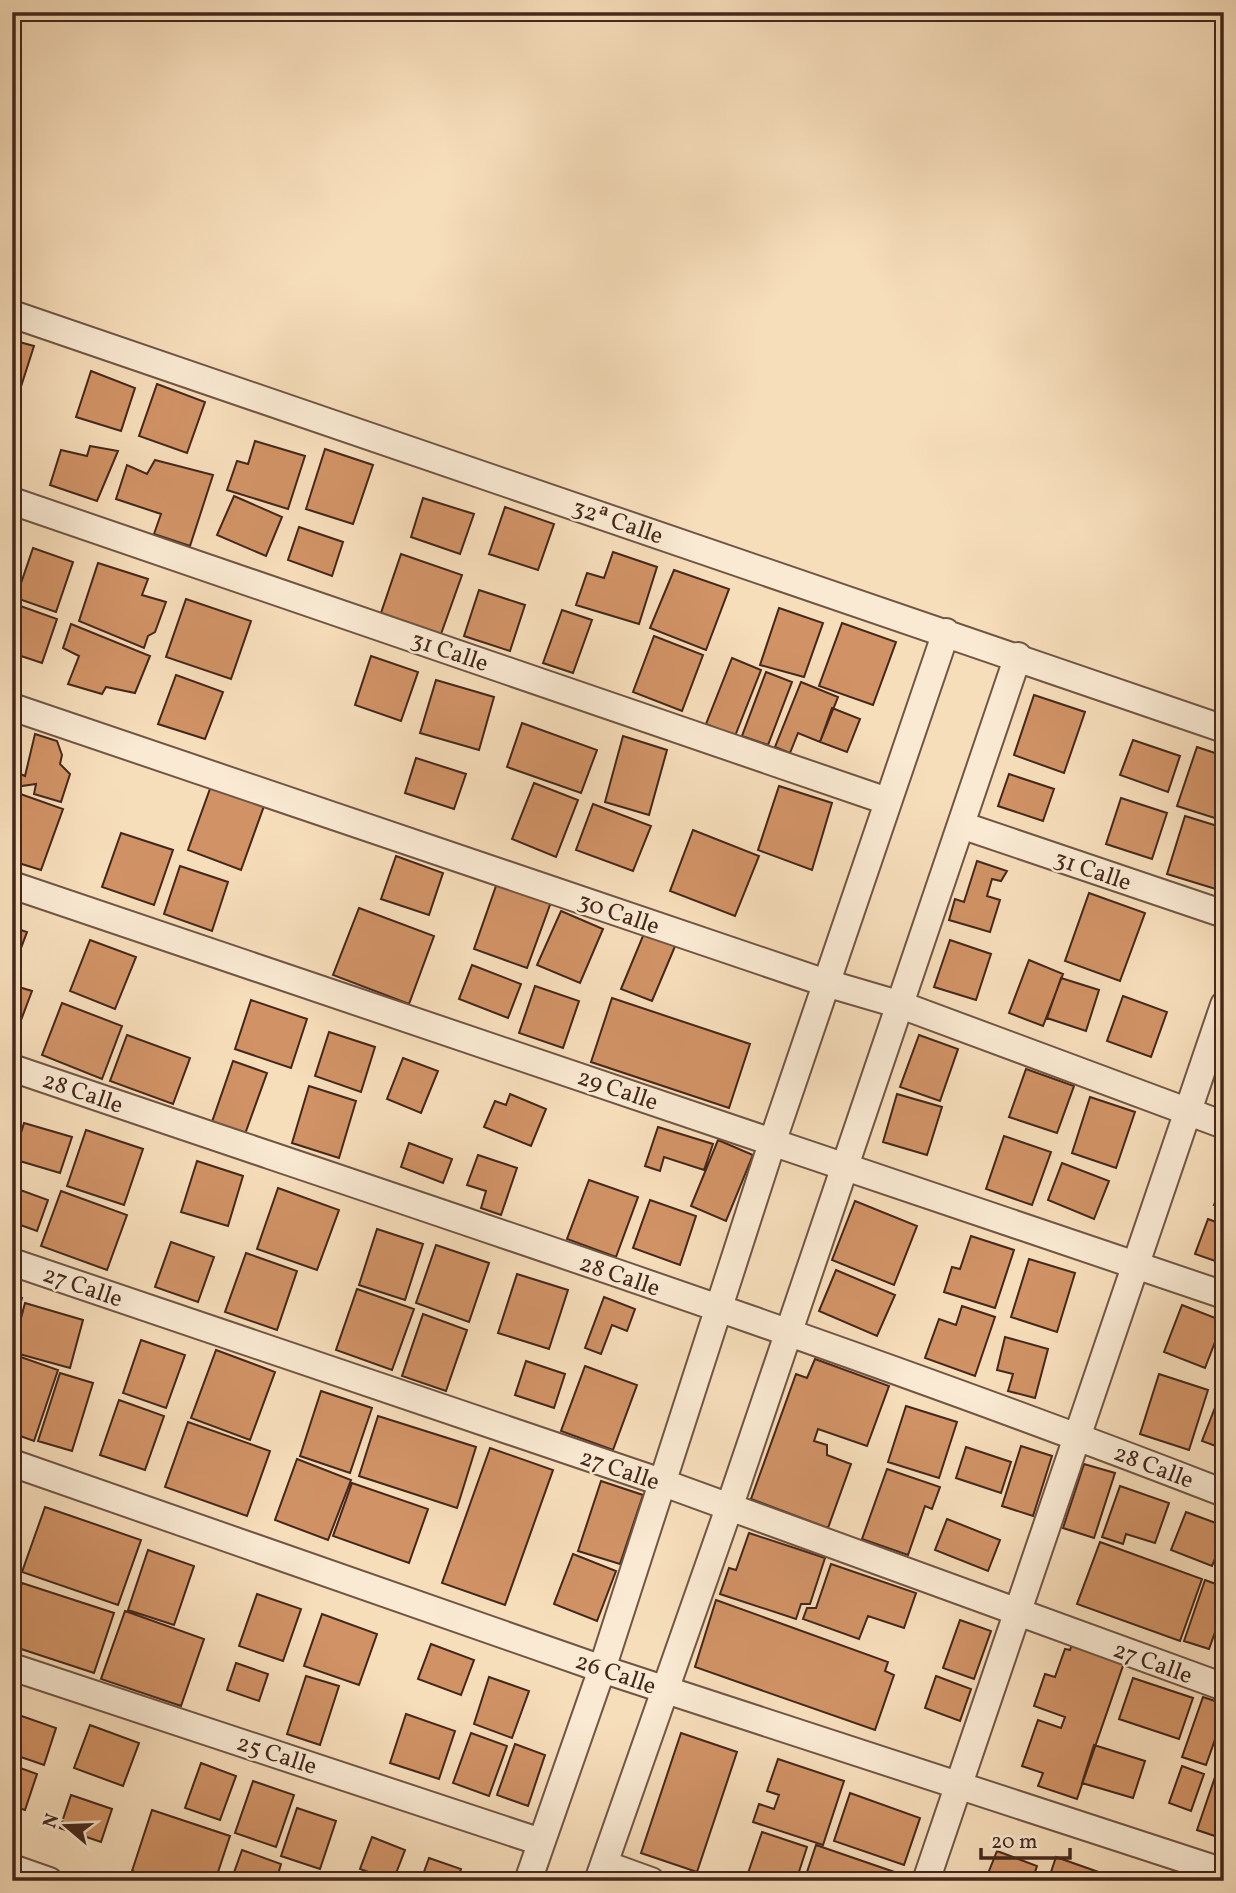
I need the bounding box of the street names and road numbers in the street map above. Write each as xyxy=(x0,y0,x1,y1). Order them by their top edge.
street label: 32ª Calle xyxy=(567,492,667,554)
street label: 31 Calle xyxy=(406,624,493,682)
street label: 31 Calle xyxy=(1049,843,1136,901)
street label: 30 Calle xyxy=(573,885,664,945)
street label: 29 Calle xyxy=(572,1061,662,1121)
street label: 28 Calle xyxy=(37,1064,127,1124)
street label: 28 Calle xyxy=(574,1247,664,1307)
street label: 27 Calle xyxy=(38,1258,127,1317)
street label: 28 Calle xyxy=(1108,1437,1198,1499)
street label: 27 Calle xyxy=(575,1441,664,1500)
street label: 27 Calle xyxy=(1108,1634,1197,1694)
street label: 26 Calle xyxy=(570,1645,660,1705)
street label: 25 Calle xyxy=(232,1727,321,1785)

